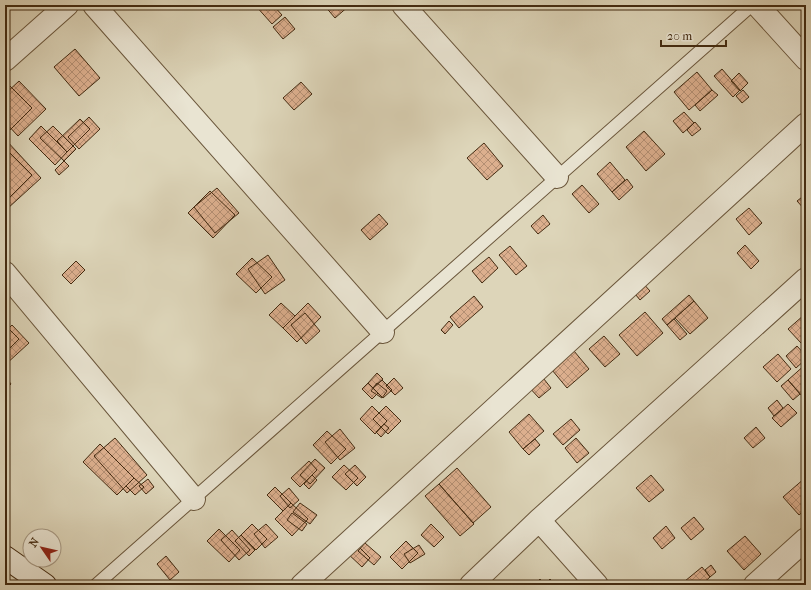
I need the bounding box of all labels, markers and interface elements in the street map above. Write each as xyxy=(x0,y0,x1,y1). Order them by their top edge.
scale bar xyxy=(661,22,726,48)
text: 20 m xyxy=(667,29,692,43)
north arrow xyxy=(22,528,62,568)
text: N xyxy=(26,535,42,550)

